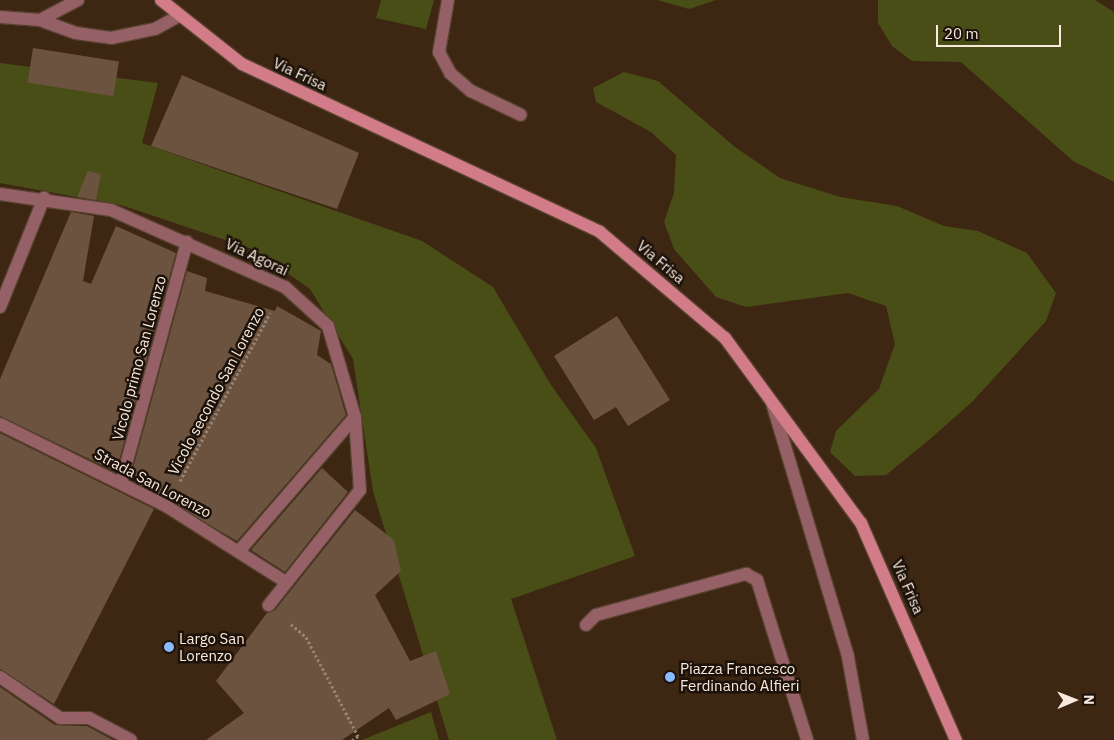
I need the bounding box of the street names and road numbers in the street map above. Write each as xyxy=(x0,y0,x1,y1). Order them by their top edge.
street label: Via Frisa xyxy=(270,54,330,94)
street label: Via Agorai xyxy=(223,235,291,279)
street label: Via Frisa xyxy=(633,237,689,287)
street label: Vicolo primo San Lorenzo xyxy=(108,274,170,442)
street label: Vicolo secondo San Lorenzo xyxy=(164,304,268,478)
street label: Strada San Lorenzo xyxy=(92,445,214,521)
street label: Via Frisa xyxy=(888,557,928,617)

